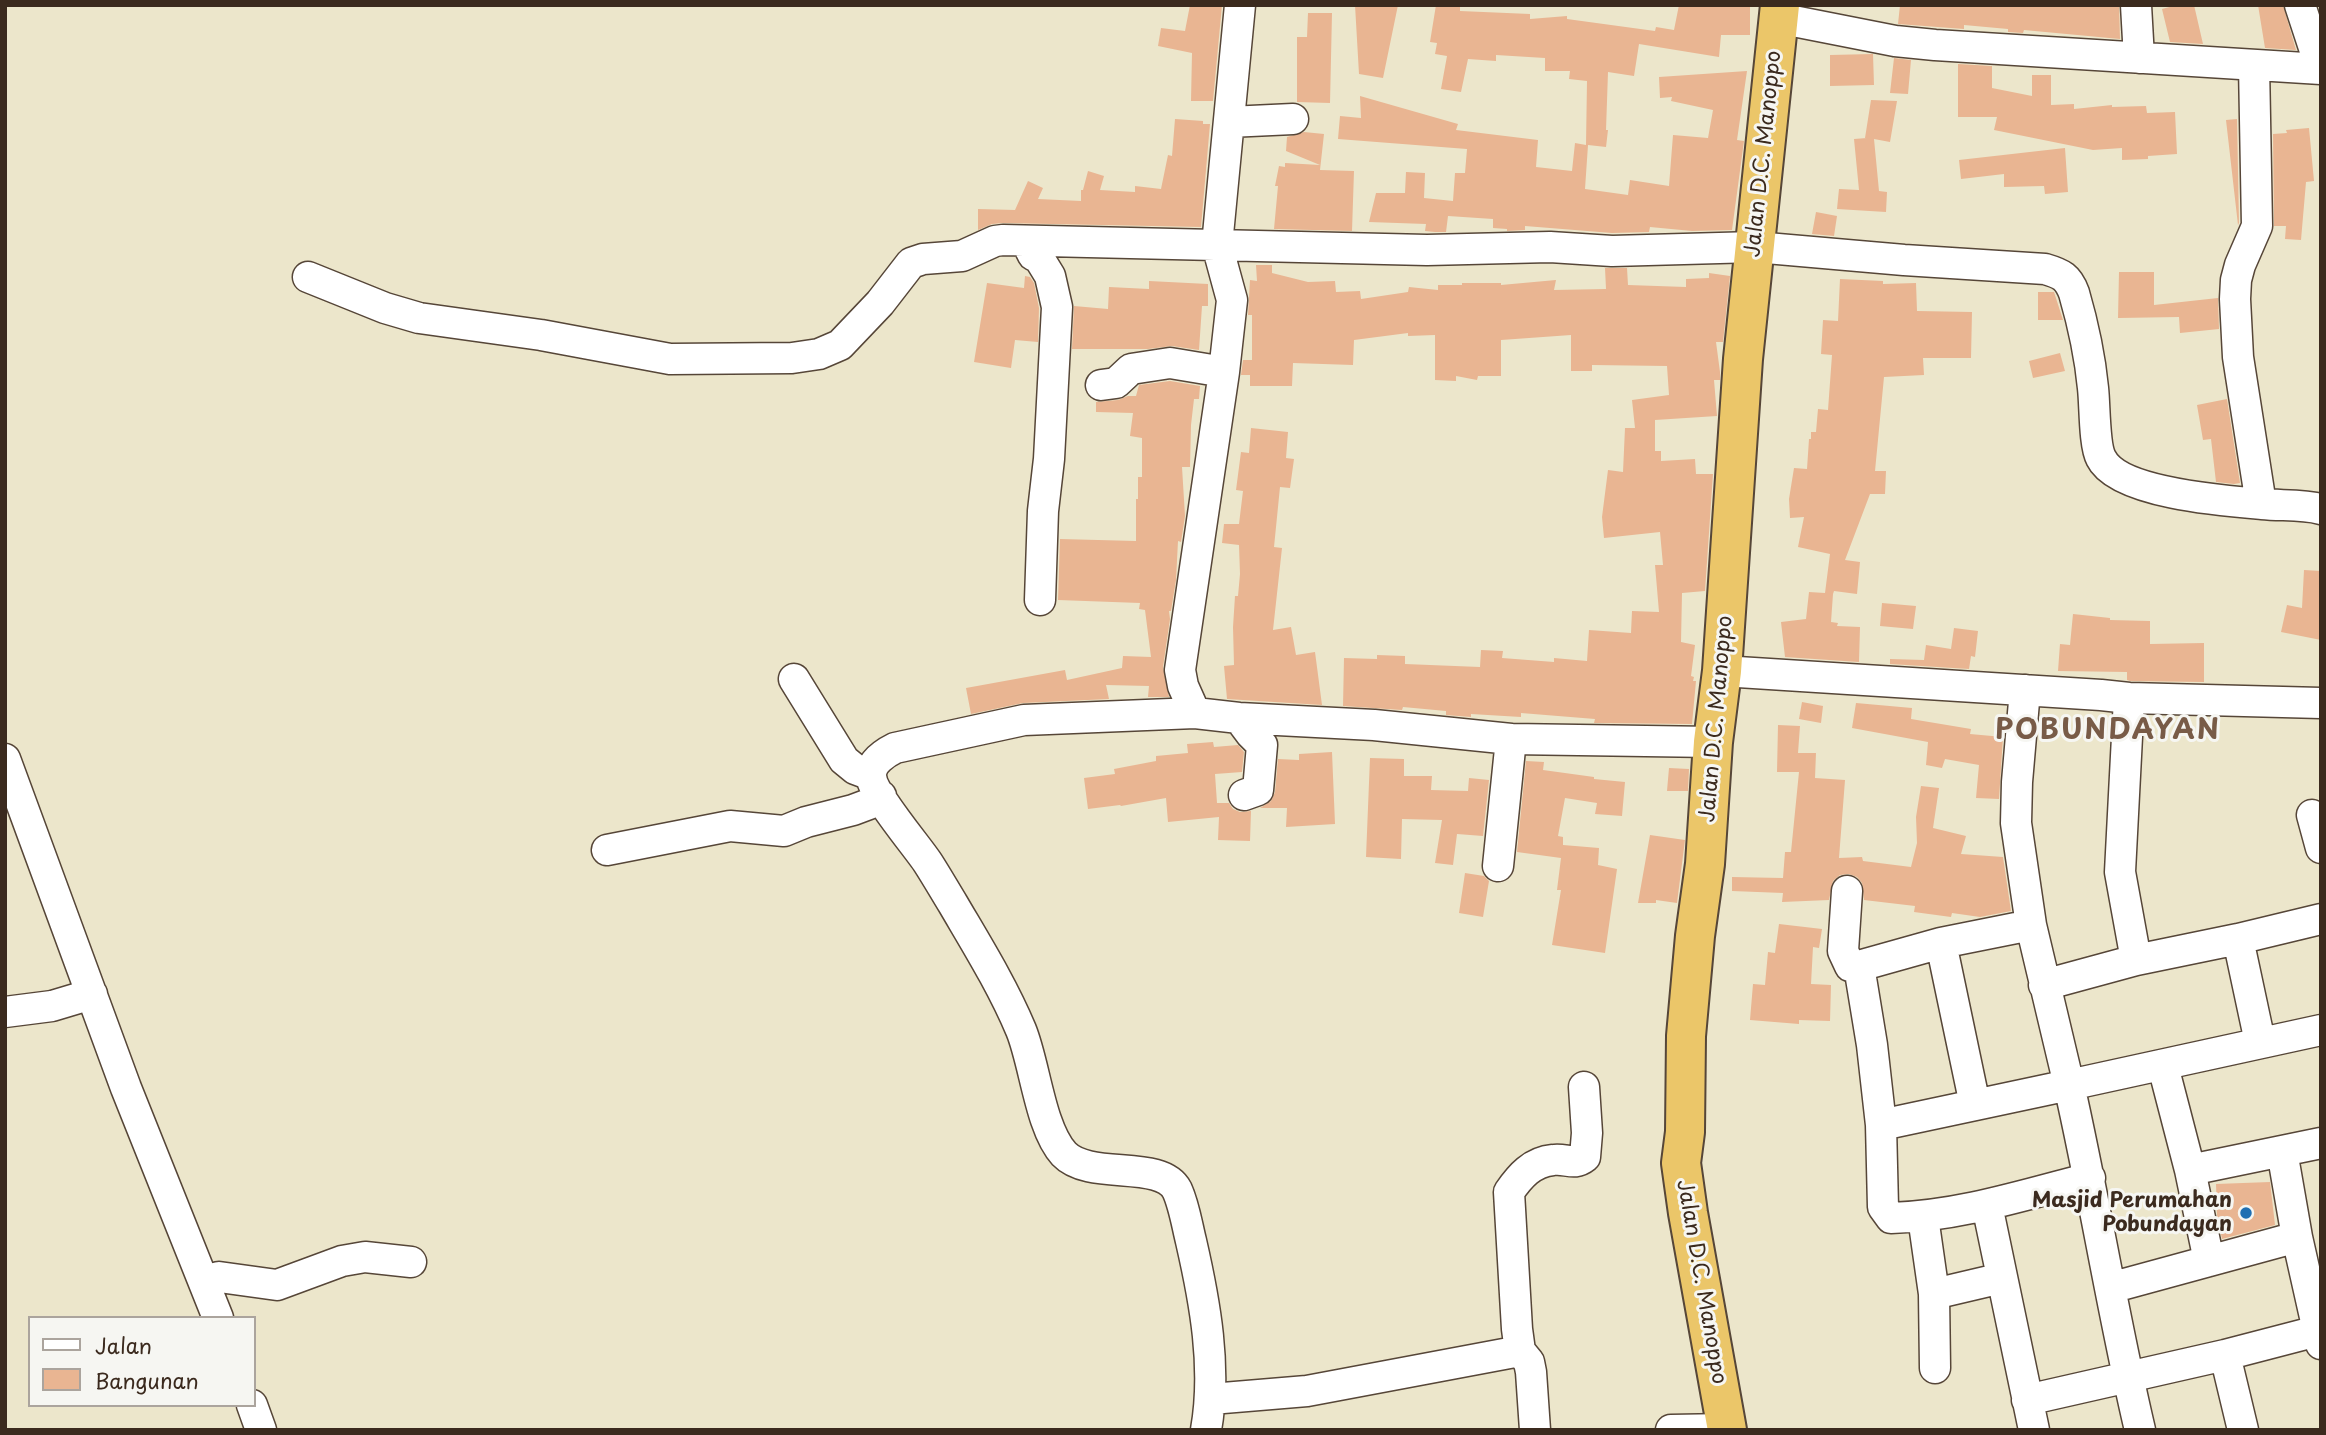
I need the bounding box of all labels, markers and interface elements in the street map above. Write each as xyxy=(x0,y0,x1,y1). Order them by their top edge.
street label: Jalan D.C. Manoppo xyxy=(1741,50,1787,258)
street label: Jalan D.C. Manoppo xyxy=(1695,615,1739,823)
district label: POBUNDAYAN xyxy=(1997,714,2219,748)
street label: Jalan D.C. Manoppo xyxy=(1671,1178,1731,1386)
place label: Masjid Perumahan Pobundayan xyxy=(2032,1188,2232,1238)
marker: Masjid Perumahan Pobundayan xyxy=(2238,1205,2254,1221)
legend xyxy=(28,1316,256,1407)
text: Jalan xyxy=(95,1329,152,1361)
text: Bangunan xyxy=(95,1364,199,1396)

